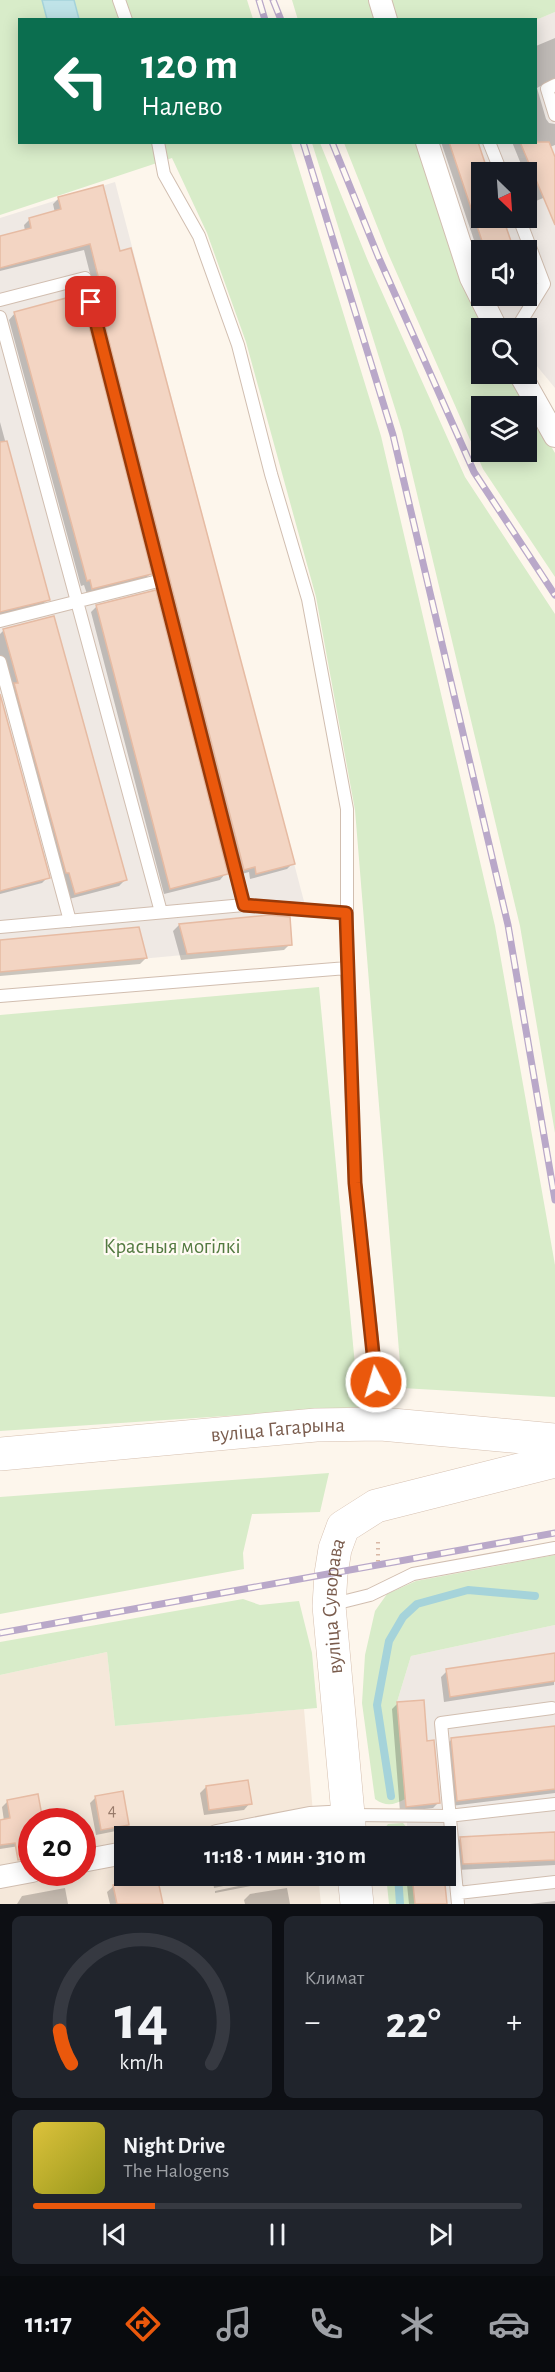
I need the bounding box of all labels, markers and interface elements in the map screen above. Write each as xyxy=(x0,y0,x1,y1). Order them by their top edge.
icon: left xyxy=(42,42,120,120)
text: 120 m xyxy=(141,44,238,86)
text: Налево xyxy=(141,93,223,120)
north arrow xyxy=(471,162,537,228)
map controls xyxy=(471,162,537,462)
button: sound xyxy=(471,240,537,306)
pin xyxy=(65,276,116,327)
icon: arrive xyxy=(74,285,107,318)
button: search xyxy=(471,318,537,384)
button: layers xyxy=(471,396,537,462)
park label: Красныя могілкі xyxy=(103,1236,241,1257)
position arrow xyxy=(344,1350,408,1414)
street label: вуліца Гагарына xyxy=(210,1415,346,1446)
street label: вуліца Суворава xyxy=(319,1535,349,1675)
house number: 4 xyxy=(108,1802,117,1820)
speed limit sign: 20 xyxy=(18,1808,96,1886)
text: 11:18 · 1 мин · 310 m xyxy=(204,1845,366,1867)
text: Климат xyxy=(305,1968,364,1988)
text: 14 xyxy=(115,1988,169,2050)
text: 22° xyxy=(385,2001,441,2046)
text: − xyxy=(305,2006,320,2039)
text: + xyxy=(506,2006,522,2039)
text: km/h xyxy=(120,2052,164,2073)
text: Night Drive xyxy=(123,2135,225,2157)
text: The Halogens xyxy=(123,2161,229,2181)
icon: previous xyxy=(98,2218,131,2251)
icon: pause xyxy=(261,2218,294,2251)
icon: next xyxy=(424,2218,457,2251)
icon: directions xyxy=(122,2303,164,2345)
icon: music xyxy=(213,2303,255,2345)
icon: phone xyxy=(305,2303,347,2345)
icon: climate xyxy=(396,2303,438,2345)
icon: car xyxy=(488,2303,530,2345)
text: 11:17 xyxy=(25,2310,72,2337)

